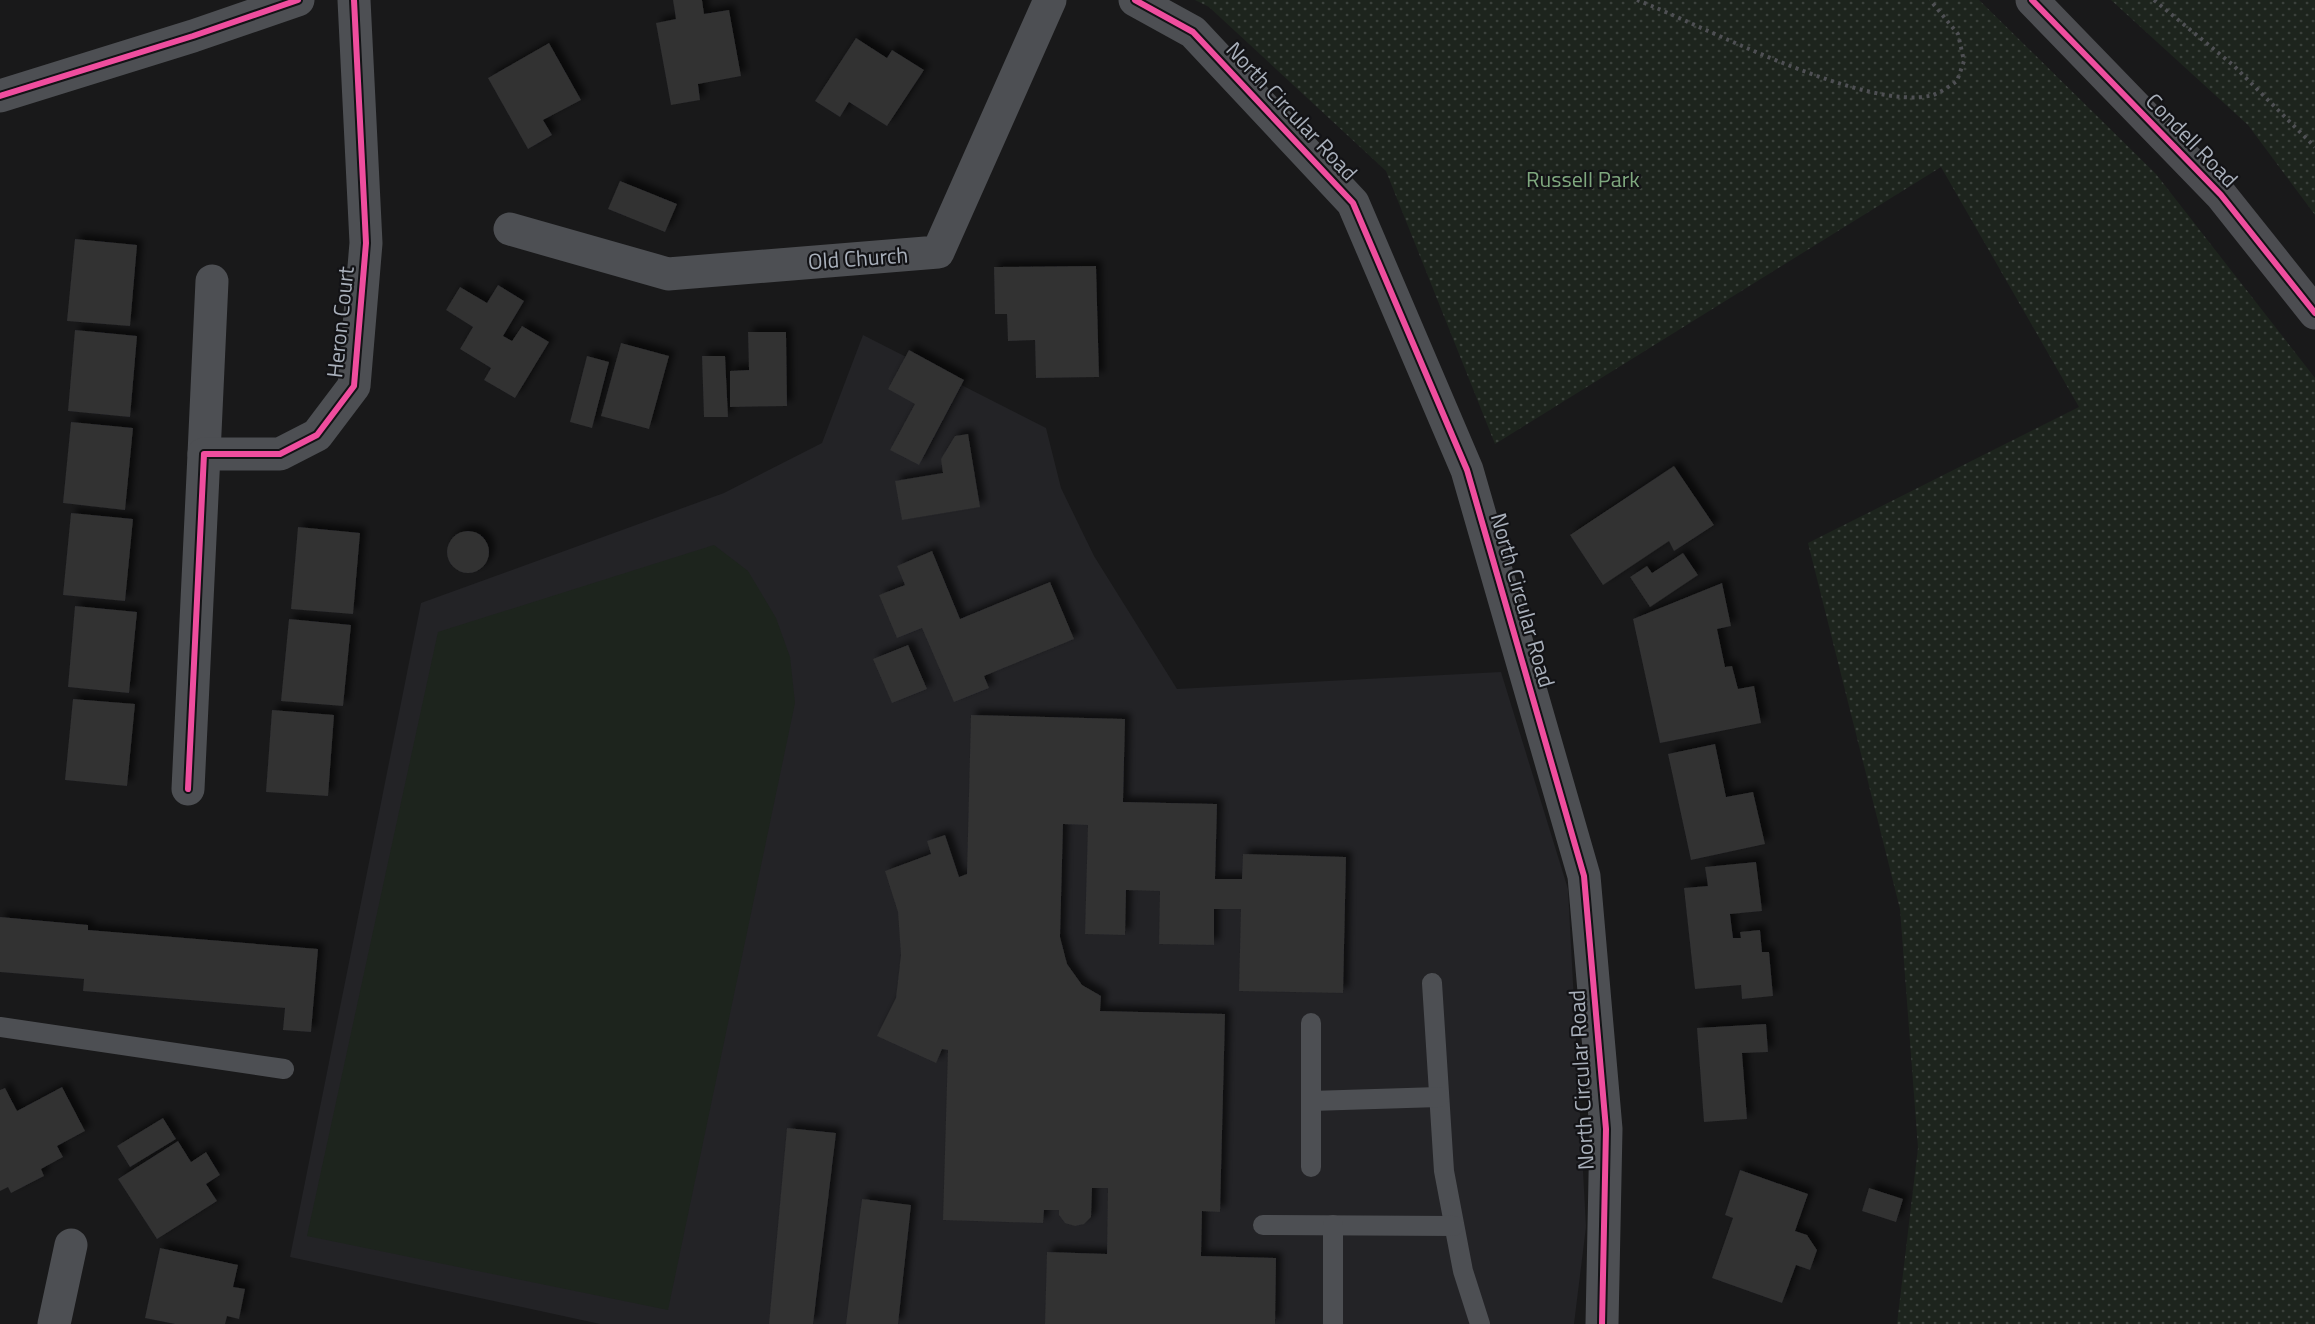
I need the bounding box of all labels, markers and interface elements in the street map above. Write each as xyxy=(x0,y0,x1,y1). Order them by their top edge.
street label: North Circular Road xyxy=(1218,34,1366,188)
street label: Condell Road xyxy=(2138,85,2246,195)
park label: Russell Park xyxy=(1526,162,1640,196)
street label: Old Church xyxy=(807,238,909,278)
street label: Heron Court xyxy=(317,264,363,379)
street label: North Circular Road xyxy=(1482,509,1564,691)
street label: North Circular Road xyxy=(1559,989,1603,1171)

